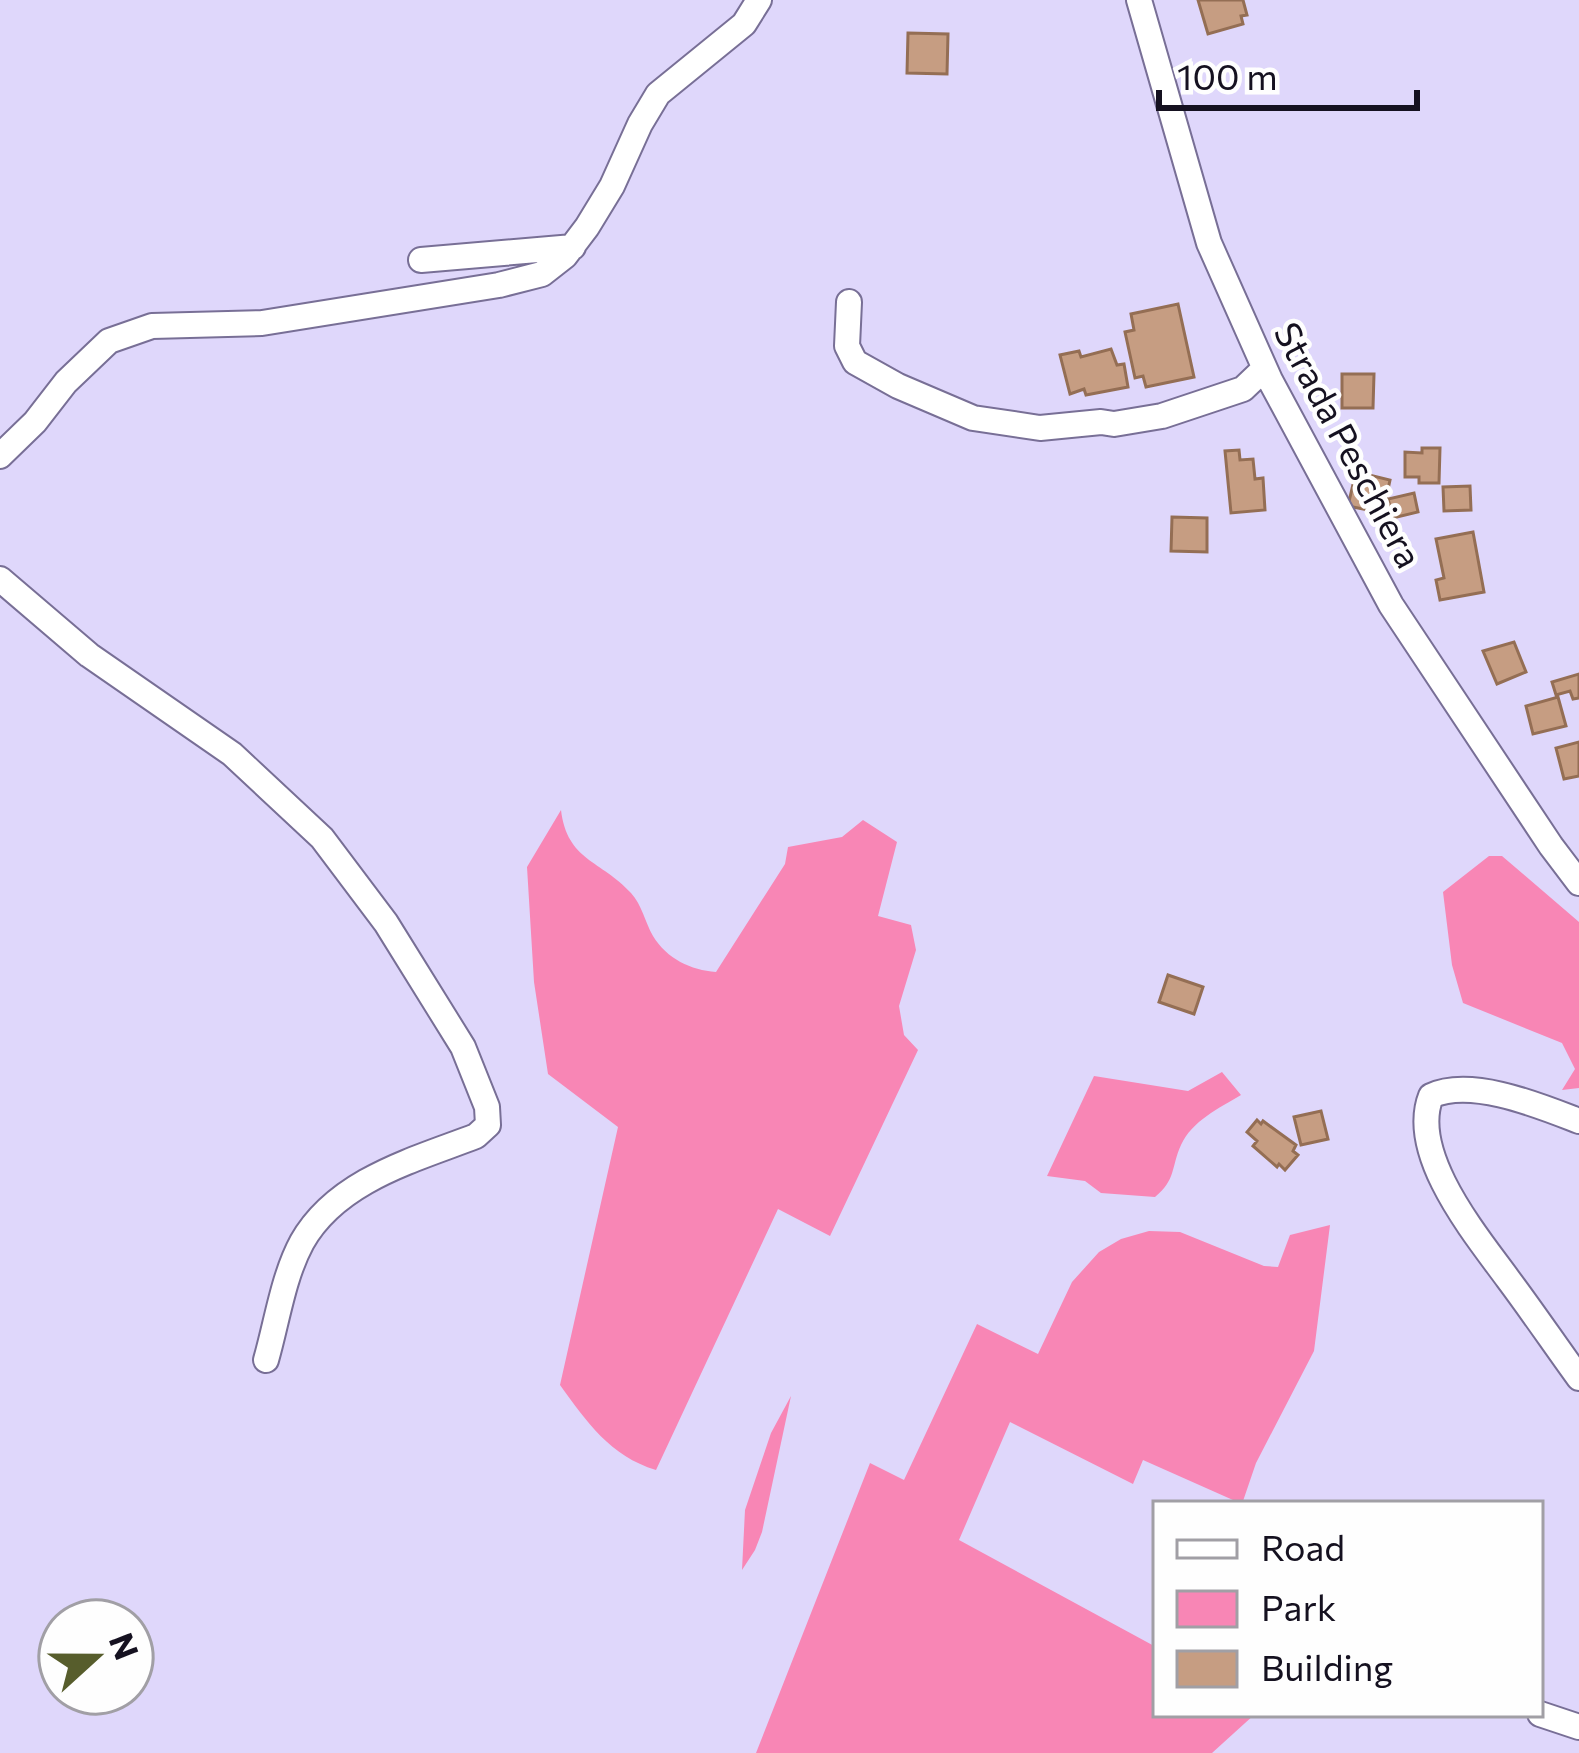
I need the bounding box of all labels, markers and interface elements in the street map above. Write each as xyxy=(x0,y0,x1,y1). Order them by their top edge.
scale bar xyxy=(1159,36,1417,110)
text: 100 m xyxy=(1177,53,1278,97)
street label: Strada Peschiera xyxy=(1267,314,1433,574)
legend xyxy=(1153,1501,1543,1717)
text: Road xyxy=(1261,1524,1345,1568)
text: Park xyxy=(1261,1584,1336,1628)
north arrow xyxy=(36,1597,156,1717)
text: N xyxy=(102,1627,149,1665)
text: Building xyxy=(1261,1644,1393,1688)

